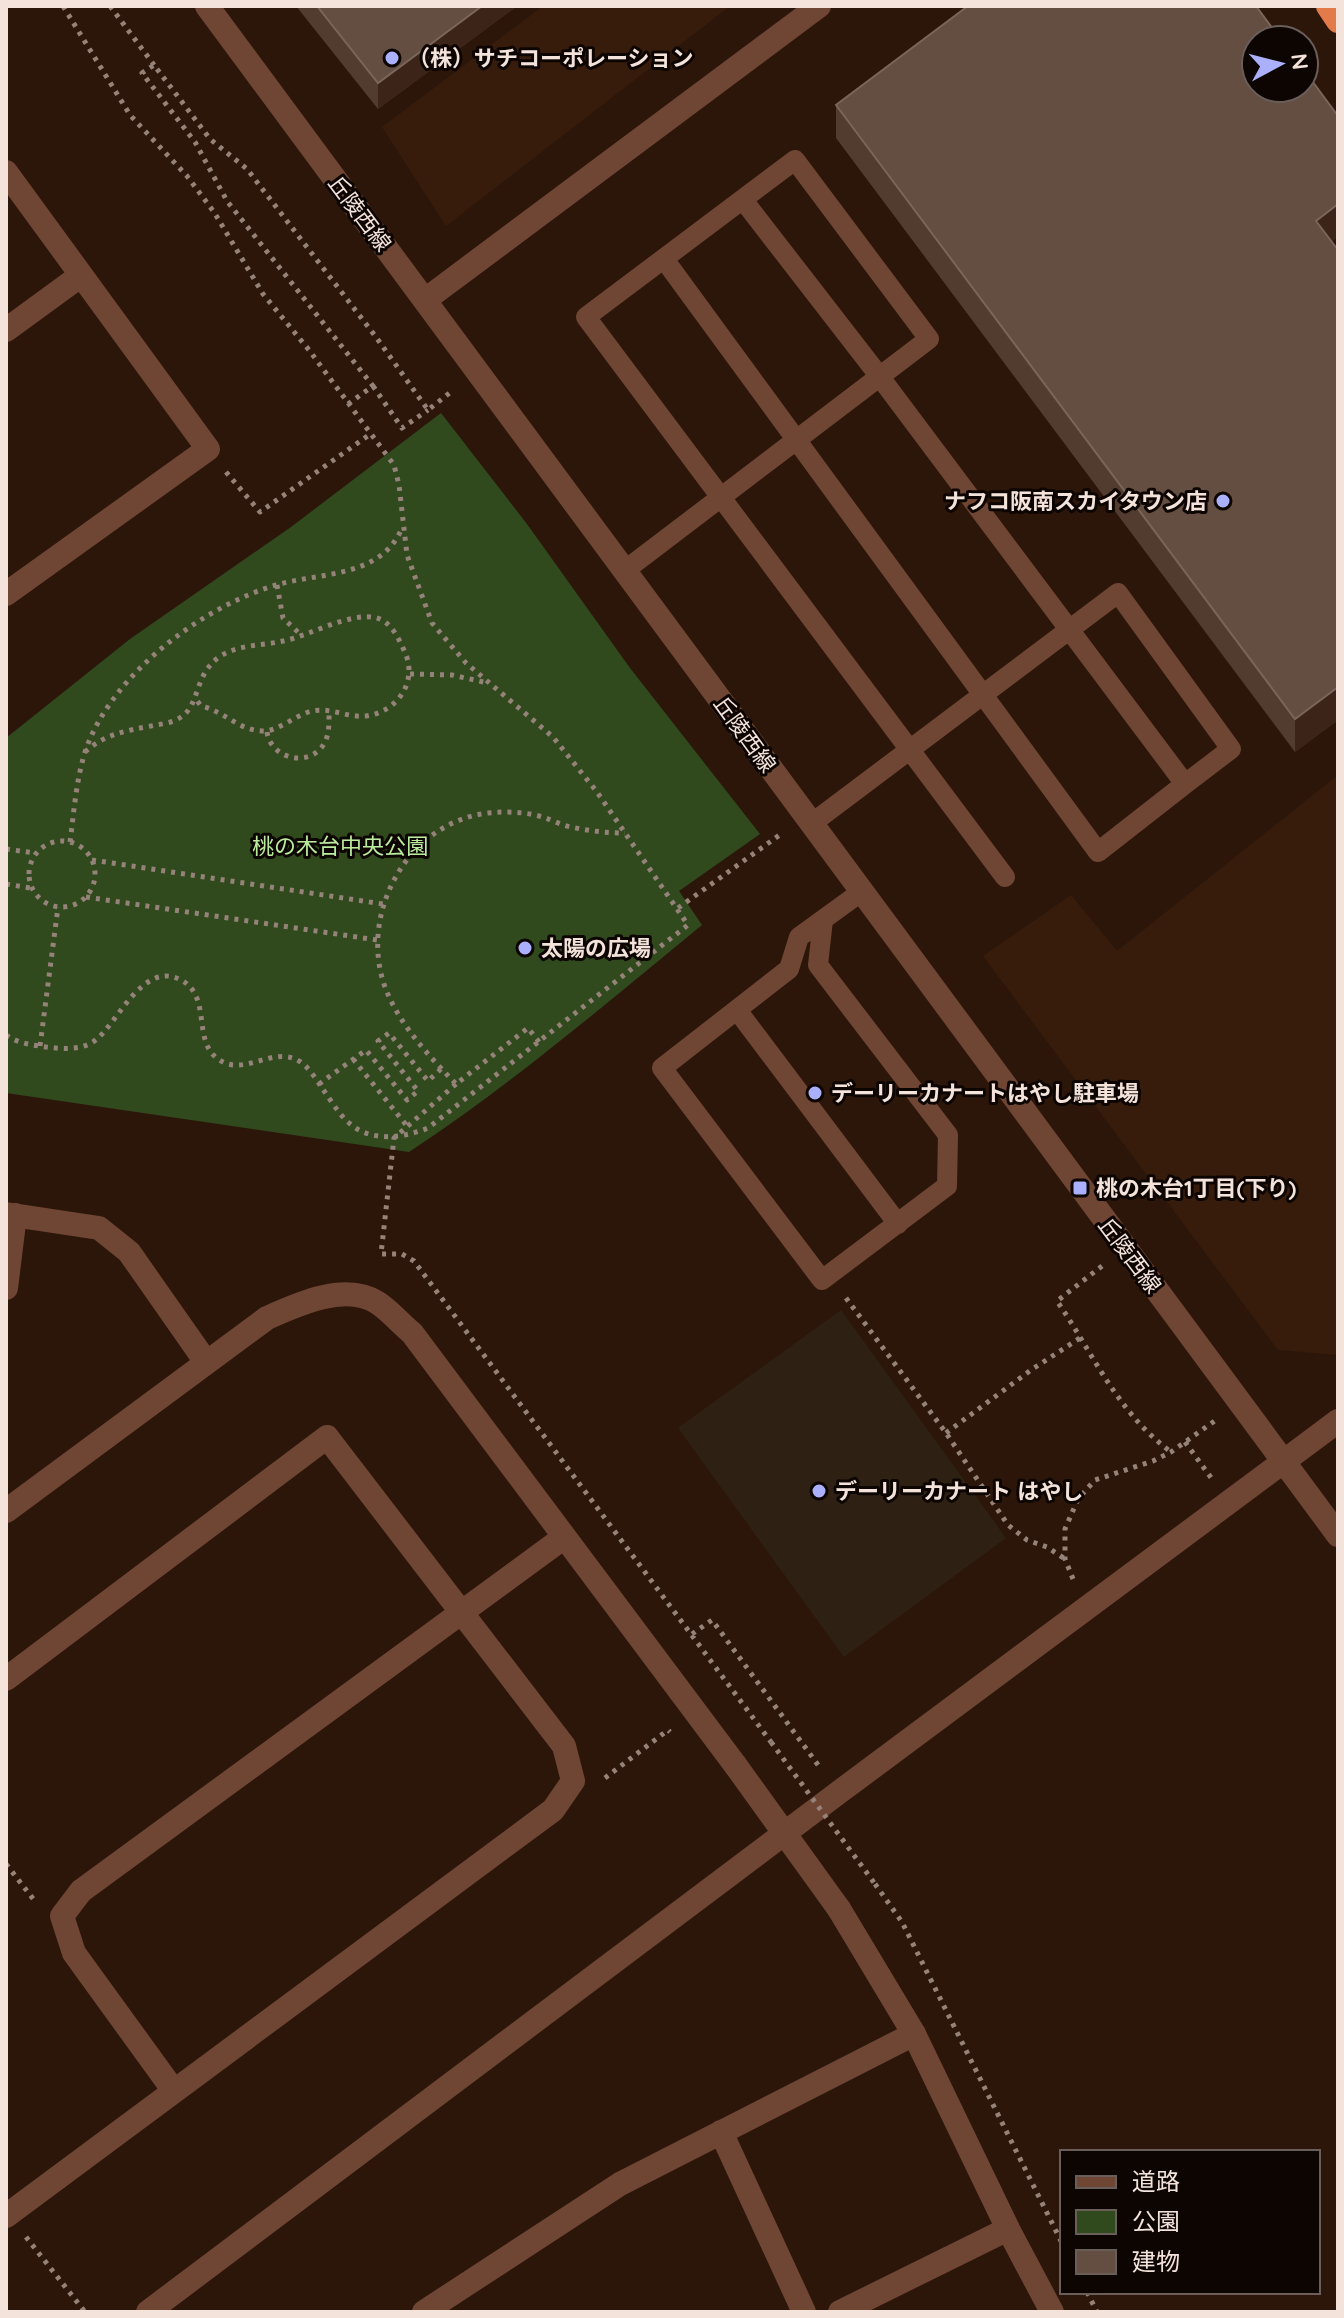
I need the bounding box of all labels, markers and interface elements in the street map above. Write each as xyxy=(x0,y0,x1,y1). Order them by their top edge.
north arrow xyxy=(1240,24,1320,104)
place label: （株）サチコーポレーション xyxy=(408,44,694,72)
marker: （株）サチコーポレーション xyxy=(383,49,401,67)
text: N xyxy=(1285,52,1315,71)
street label: 丘陵西線 xyxy=(322,169,398,257)
place label: ナフコ阪南スカイタウン店 xyxy=(944,487,1207,515)
marker: ナフコ阪南スカイタウン店 xyxy=(1214,492,1232,510)
street label: 丘陵西線 xyxy=(708,690,782,778)
park label: 桃の木台中央公園 xyxy=(252,832,428,860)
place label: 太陽の広場 xyxy=(541,934,651,962)
marker: 太陽の広場 xyxy=(516,939,534,957)
place label: デーリーカナートはやし駐車場 xyxy=(831,1079,1139,1107)
marker: デーリーカナートはやし駐車場 xyxy=(806,1084,824,1102)
place label: 桃の木台1丁目(下り) xyxy=(1096,1174,1296,1202)
marker: 桃の木台1丁目(下り) xyxy=(1071,1179,1089,1197)
street label: 丘陵西線 xyxy=(1092,1211,1168,1299)
place label: デーリーカナート はやし xyxy=(835,1477,1083,1505)
marker: デーリーカナート はやし xyxy=(810,1482,828,1500)
legend xyxy=(1060,2150,1320,2294)
text: 道路 xyxy=(1132,2166,1180,2196)
text: 公園 xyxy=(1132,2206,1180,2236)
text: 建物 xyxy=(1132,2246,1180,2276)

